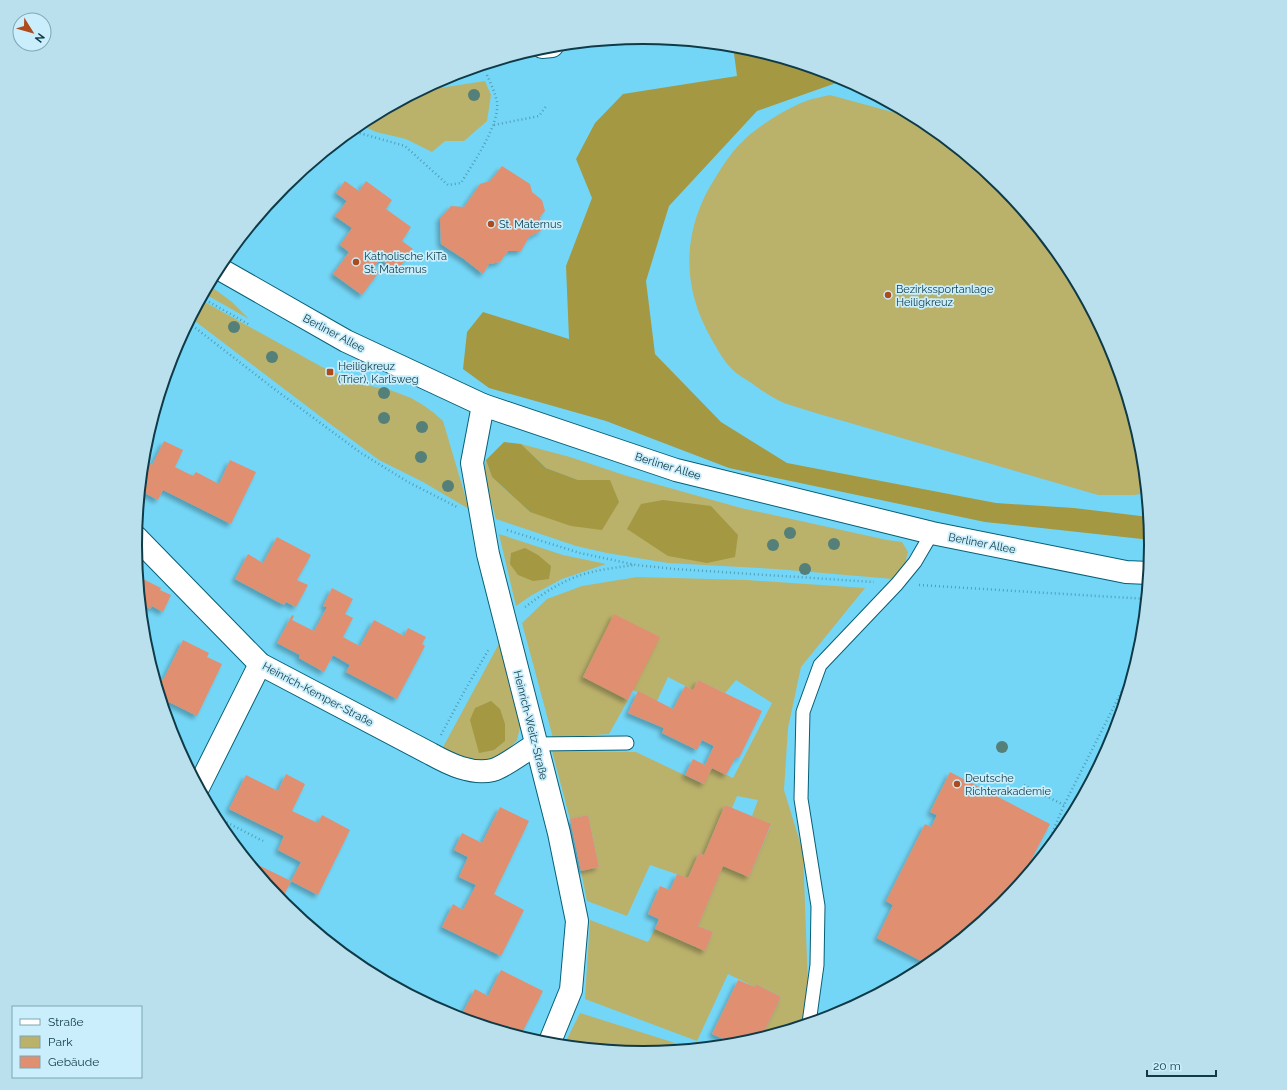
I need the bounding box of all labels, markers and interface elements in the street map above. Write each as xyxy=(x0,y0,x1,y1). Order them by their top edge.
north arrow xyxy=(12,12,52,52)
text: N xyxy=(32,30,47,45)
place label: St. Maternus xyxy=(499,218,562,231)
marker: St. Maternus xyxy=(486,219,496,229)
place label: Katholische KiTa St. Maternus xyxy=(364,250,447,276)
marker: Katholische KiTa St. Maternus xyxy=(351,257,361,267)
place label: Bezirkssportanlage Heiligkreuz xyxy=(896,283,994,309)
marker: Bezirkssportanlage Heiligkreuz xyxy=(883,290,893,300)
street label: Berliner Allee xyxy=(301,312,367,355)
place label: Heiligkreuz (Trier), Karlsweg xyxy=(338,360,419,386)
marker: Heiligkreuz (Trier), Karlsweg xyxy=(325,367,335,377)
street label: Berliner Allee xyxy=(633,450,703,483)
street label: Berliner Allee xyxy=(947,531,1017,556)
street label: Heinrich-Kemper-Straße xyxy=(260,660,376,730)
street label: Heinrich-Weitz-Straße xyxy=(511,669,551,782)
place label: Deutsche Richterakademie xyxy=(965,772,1051,798)
marker: Deutsche Richterakademie xyxy=(952,779,962,789)
legend xyxy=(12,1006,142,1078)
text: Straße xyxy=(48,1015,84,1029)
text: Park xyxy=(48,1035,73,1049)
scale bar xyxy=(1147,1052,1216,1078)
text: Gebäude xyxy=(48,1055,99,1069)
text: 20 m xyxy=(1153,1059,1181,1073)

